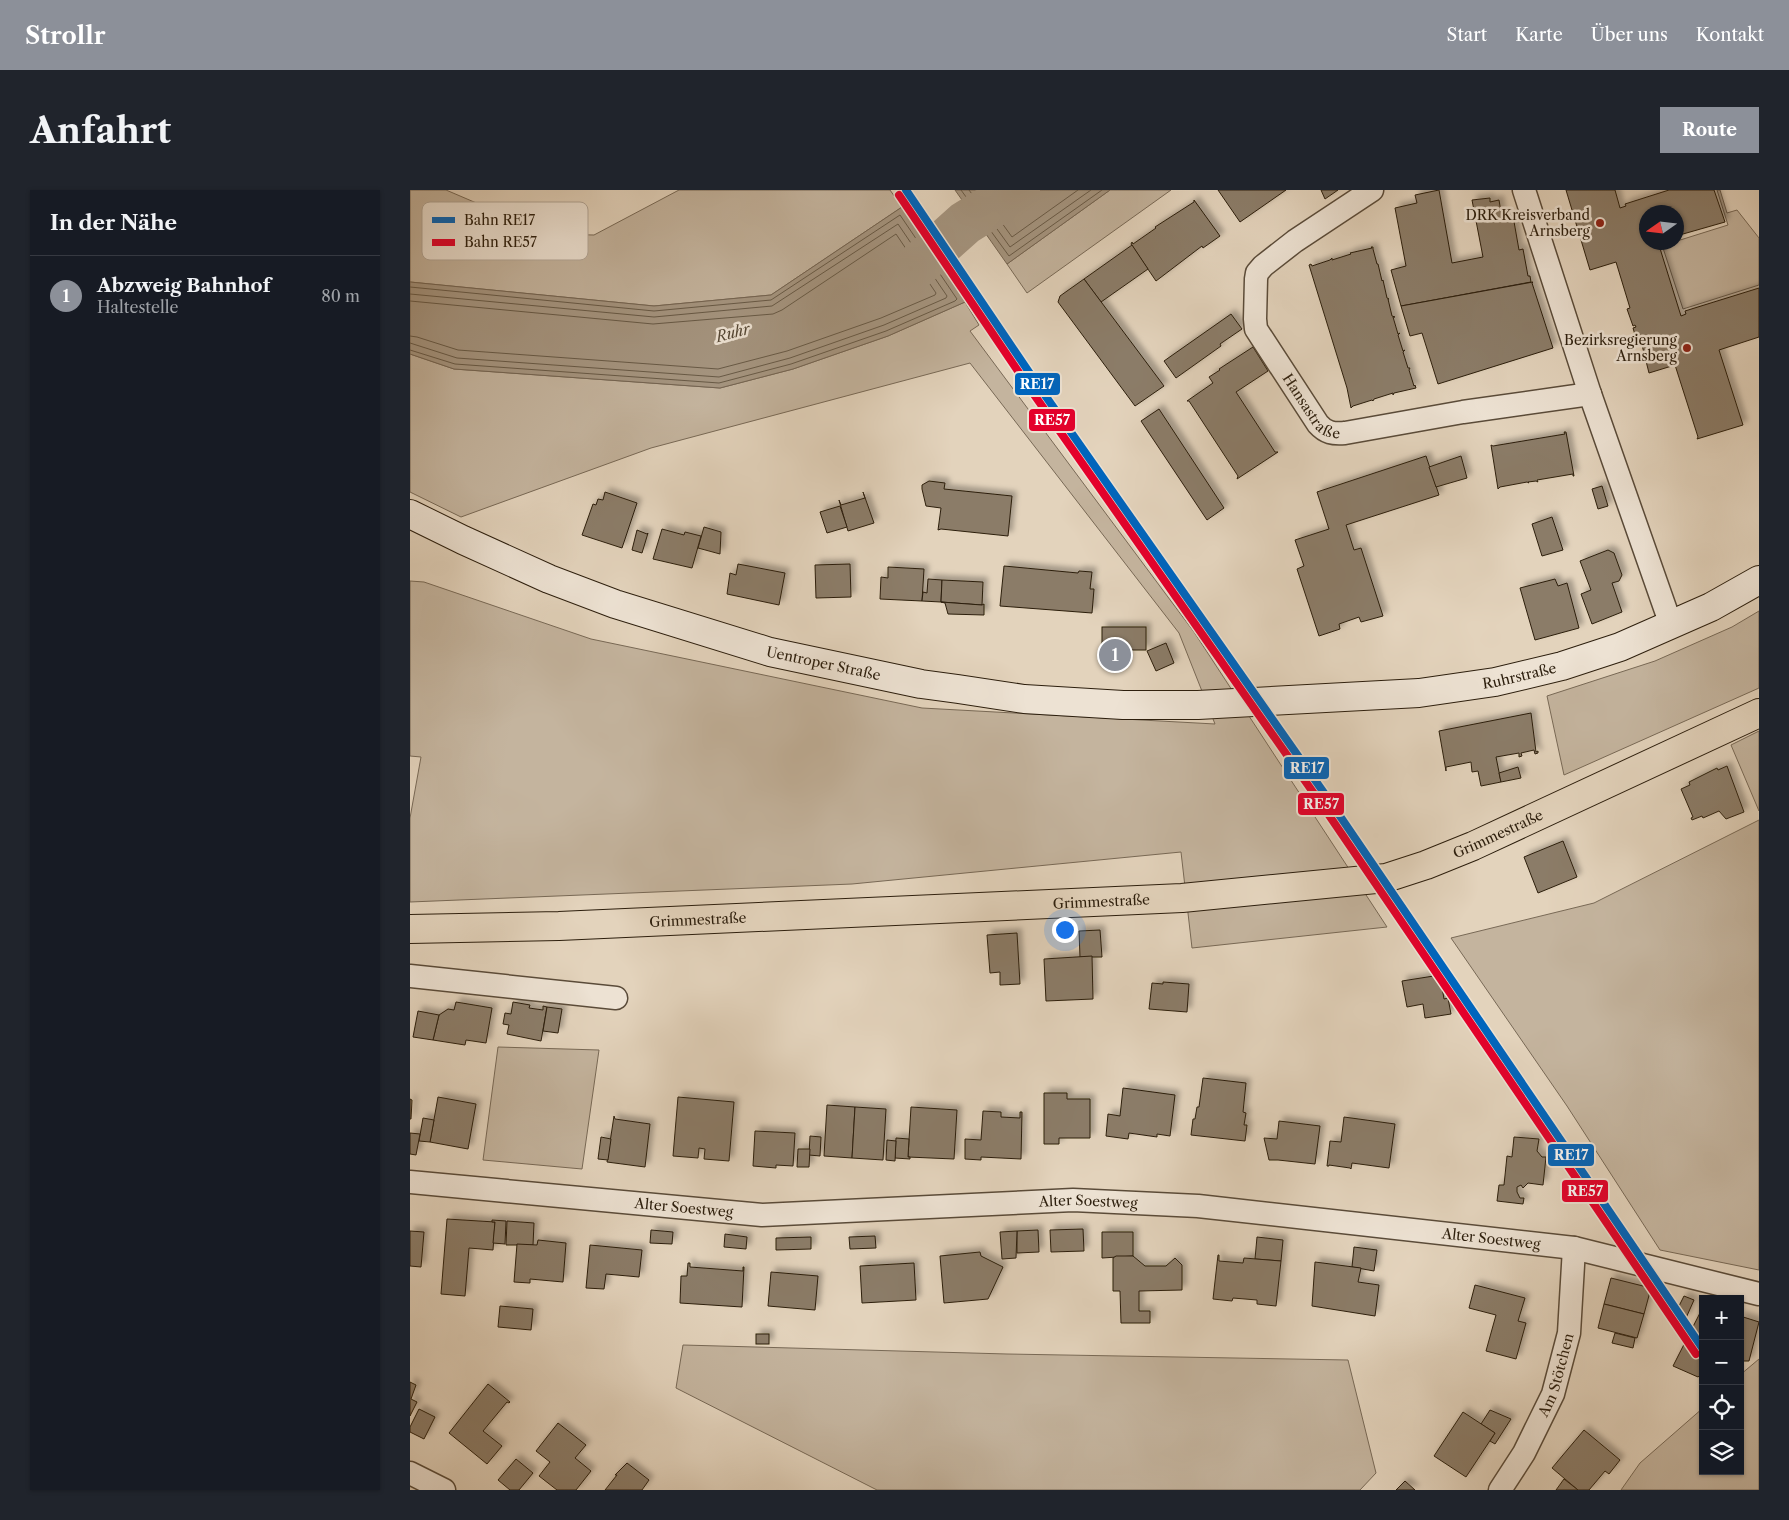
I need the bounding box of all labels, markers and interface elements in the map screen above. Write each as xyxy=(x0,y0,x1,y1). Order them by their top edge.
text: Strollr xyxy=(25,21,105,50)
text: Start xyxy=(1447,24,1487,46)
text: Karte xyxy=(1515,24,1563,46)
text: Über uns xyxy=(1591,24,1668,46)
text: Kontakt xyxy=(1696,24,1764,46)
button: Route xyxy=(1660,107,1759,153)
text: Anfahrt xyxy=(30,109,171,152)
legend xyxy=(422,202,588,260)
north arrow xyxy=(1639,205,1684,250)
place label: DRK Kreisverband Arnsberg xyxy=(1466,206,1591,240)
text: In der Nähe xyxy=(50,210,177,235)
text: Bahn RE17 xyxy=(464,211,535,229)
marker: DRK Kreisverband Arnsberg xyxy=(1594,217,1606,229)
text: Bahn RE57 xyxy=(464,233,537,251)
text: Abzweig Bahnhof xyxy=(97,274,270,297)
text: 1 xyxy=(62,286,70,306)
text: 80 m xyxy=(321,286,360,306)
text: Haltestelle xyxy=(97,297,178,317)
water label: Ruhr xyxy=(713,319,753,346)
place label: Bezirksregierung Arnsberg xyxy=(1564,331,1678,365)
marker: Bezirksregierung Arnsberg xyxy=(1681,342,1693,354)
street label: Hansastraße xyxy=(1279,370,1341,442)
line badge: RE17 xyxy=(1014,372,1061,396)
text: RE17 xyxy=(1020,375,1055,393)
line badge: RE57 xyxy=(1028,408,1076,432)
text: RE57 xyxy=(1034,411,1071,429)
pin: 1 xyxy=(1099,636,1131,674)
street label: Uentroper Straße xyxy=(765,642,882,684)
street label: Ruhrstraße xyxy=(1481,659,1558,693)
line badge: RE17 xyxy=(1283,756,1330,780)
text: RE17 xyxy=(1290,759,1325,777)
line badge: RE57 xyxy=(1297,792,1345,816)
text: RE57 xyxy=(1303,795,1340,813)
street label: Grimmestraße xyxy=(1450,806,1546,862)
street label: Grimmestraße xyxy=(1052,890,1151,913)
street label: Grimmestraße xyxy=(649,909,747,931)
your location xyxy=(1052,917,1078,943)
line badge: RE17 xyxy=(1547,1143,1595,1167)
text: RE17 xyxy=(1554,1146,1589,1164)
line badge: RE57 xyxy=(1561,1179,1609,1203)
text: RE57 xyxy=(1567,1182,1604,1200)
street label: Alter Soestweg xyxy=(1037,1191,1139,1212)
street label: Alter Soestweg xyxy=(633,1194,735,1221)
street label: Alter Soestweg xyxy=(1440,1224,1542,1253)
map controls xyxy=(1699,1295,1744,1475)
button: + xyxy=(1699,1295,1744,1340)
street label: Am Stötchen xyxy=(1534,1331,1578,1421)
button: − xyxy=(1699,1340,1744,1385)
button: locate xyxy=(1699,1385,1744,1430)
button: layers xyxy=(1699,1430,1744,1475)

